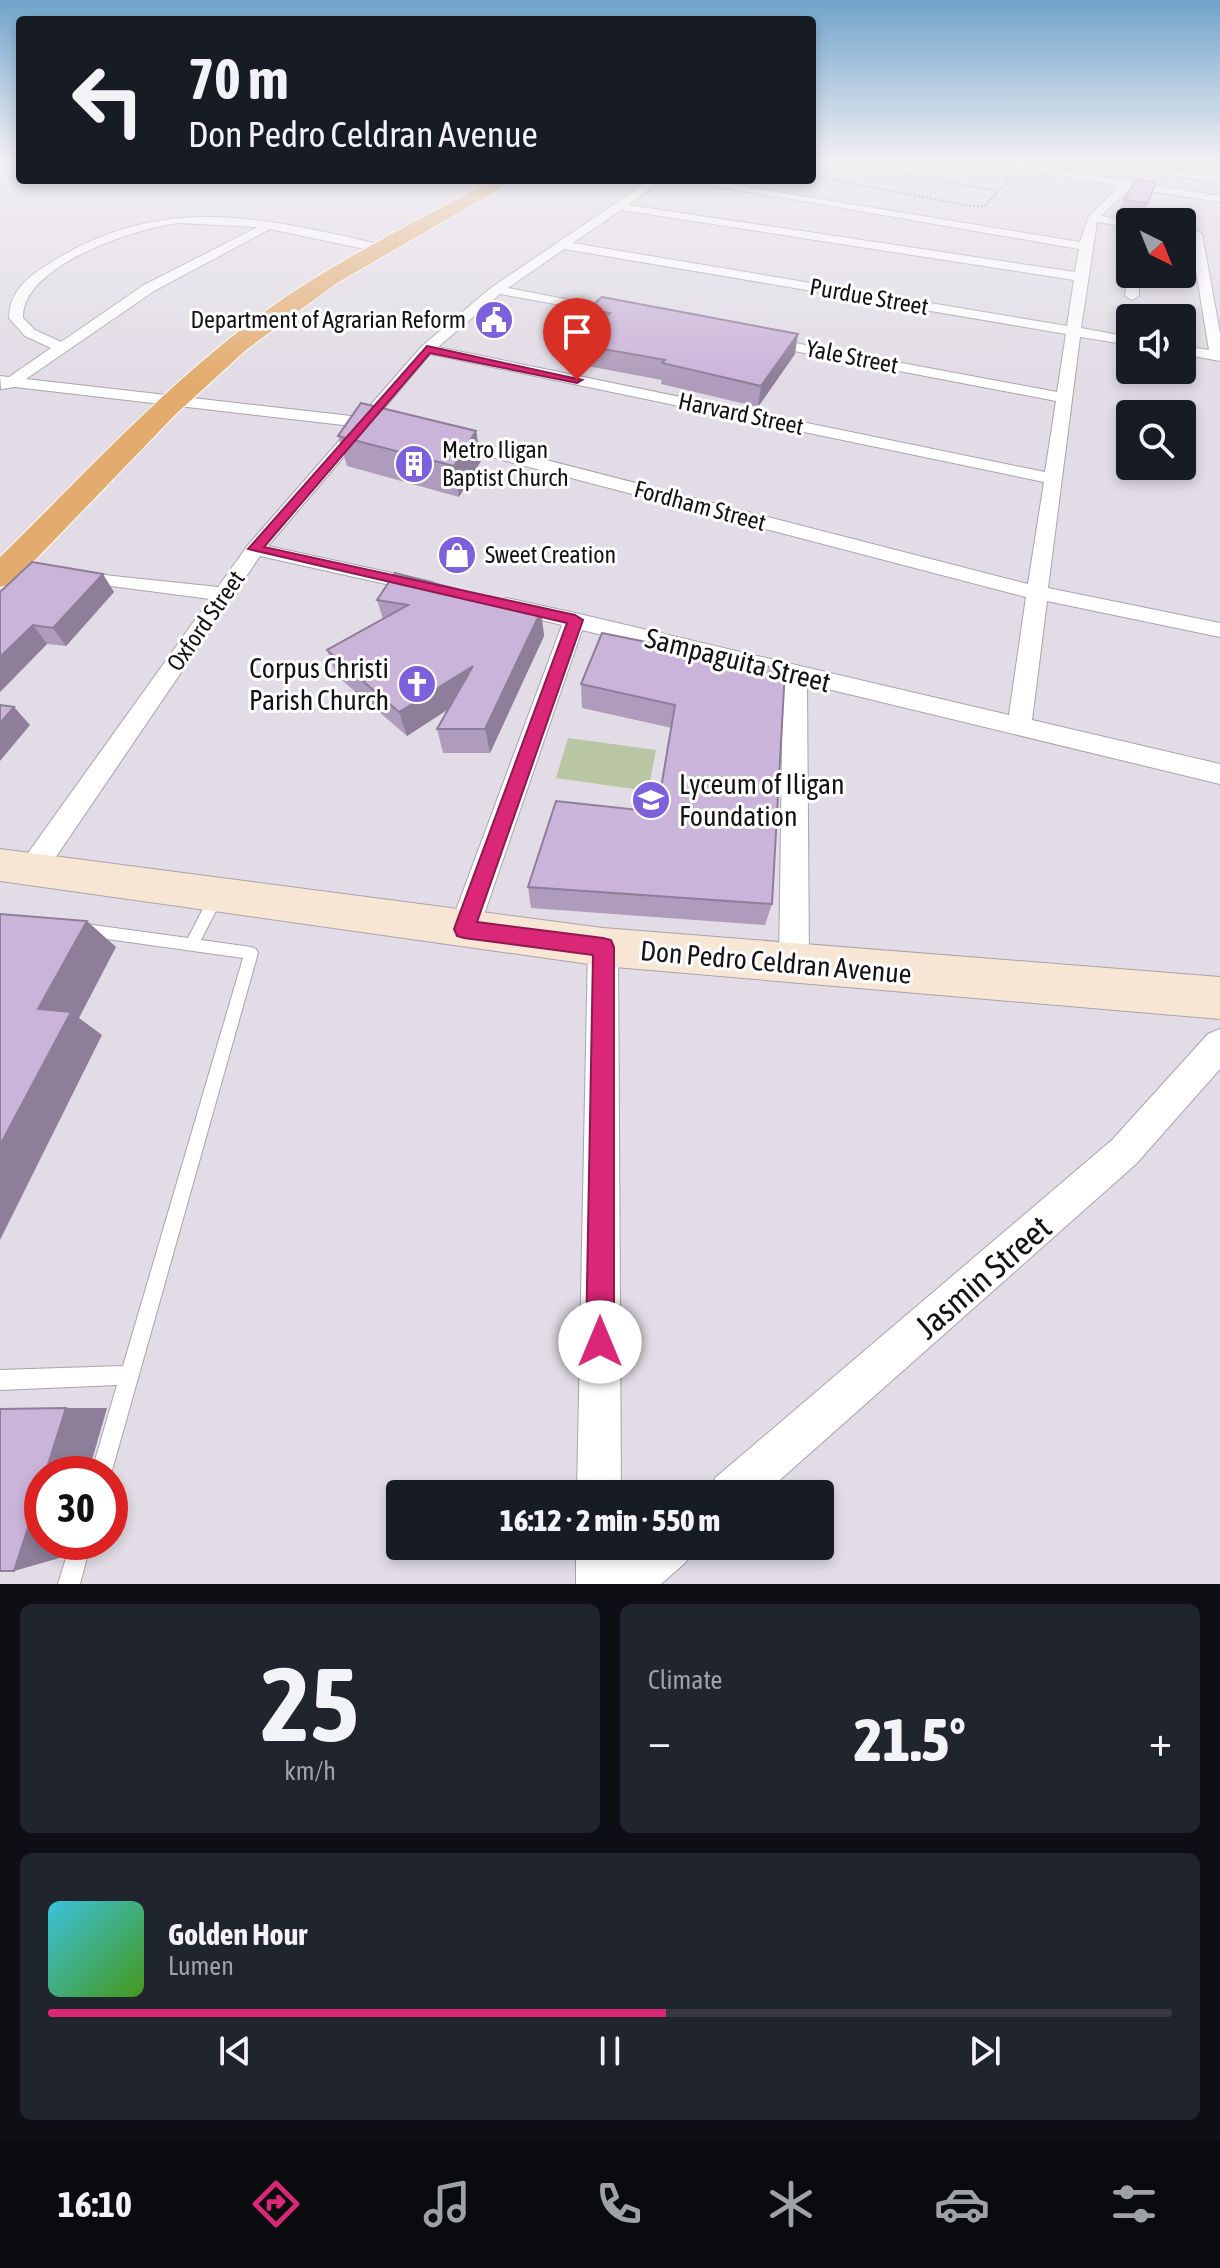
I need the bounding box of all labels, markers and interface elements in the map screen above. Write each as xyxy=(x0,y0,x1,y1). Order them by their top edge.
text: 70 m xyxy=(188,47,289,111)
icon: left xyxy=(56,48,160,152)
text: Don Pedro Celdran Avenue xyxy=(188,113,538,155)
north arrow xyxy=(1116,208,1196,288)
map controls xyxy=(1116,208,1196,480)
street label: Purdue Street xyxy=(808,273,931,320)
pin xyxy=(543,298,611,380)
public building icon: Department of Agrarian Reform xyxy=(473,299,515,341)
button: sound xyxy=(1116,304,1196,384)
place label: Department of Agrarian Reform xyxy=(190,306,466,333)
icon: arrive xyxy=(555,310,599,354)
street label: Yale Street xyxy=(804,334,901,379)
street label: Harvard Street xyxy=(676,387,806,440)
button: search xyxy=(1116,400,1196,480)
place label: Metro Iligan Baptist Church xyxy=(442,436,569,491)
building icon: Metro Iligan Baptist Church xyxy=(393,443,435,485)
street label: Fordham Street xyxy=(631,475,769,536)
shop icon: Sweet Creation xyxy=(436,534,478,576)
place label: Sweet Creation xyxy=(485,541,616,568)
street label: Oxford Street xyxy=(161,565,250,676)
street label: Sampaguita Street xyxy=(642,622,834,698)
place label: Corpus Christi Parish Church xyxy=(249,652,389,716)
church icon: Corpus Christi Parish Church xyxy=(396,663,438,705)
place label: Lyceum of Iligan Foundation xyxy=(679,768,845,832)
school or university icon: Lyceum of Iligan Foundation xyxy=(630,779,672,821)
street label: Don Pedro Celdran Avenue xyxy=(639,934,913,990)
street label: Jasmin Street xyxy=(907,1207,1058,1346)
position arrow xyxy=(558,1300,642,1384)
speed limit sign: 30 xyxy=(24,1456,128,1560)
text: 16:12 · 2 min · 550 m xyxy=(500,1503,720,1537)
text: 25 xyxy=(261,1644,359,1763)
text: Climate xyxy=(648,1665,722,1695)
text: 21.5° xyxy=(854,1705,966,1774)
text: − xyxy=(648,1715,671,1765)
text: + xyxy=(1149,1715,1172,1765)
text: km/h xyxy=(284,1756,336,1786)
text: Golden Hour xyxy=(168,1917,307,1951)
text: Lumen xyxy=(168,1951,234,1981)
icon: previous xyxy=(213,2029,257,2073)
icon: pause xyxy=(588,2029,632,2073)
icon: next xyxy=(963,2029,1007,2073)
icon: directions xyxy=(248,2176,304,2232)
icon: music xyxy=(419,2176,475,2232)
icon: phone xyxy=(591,2176,647,2232)
icon: climate xyxy=(763,2176,819,2232)
icon: car xyxy=(934,2176,990,2232)
icon: filters xyxy=(1106,2176,1162,2232)
text: 16:10 xyxy=(58,2183,132,2225)

